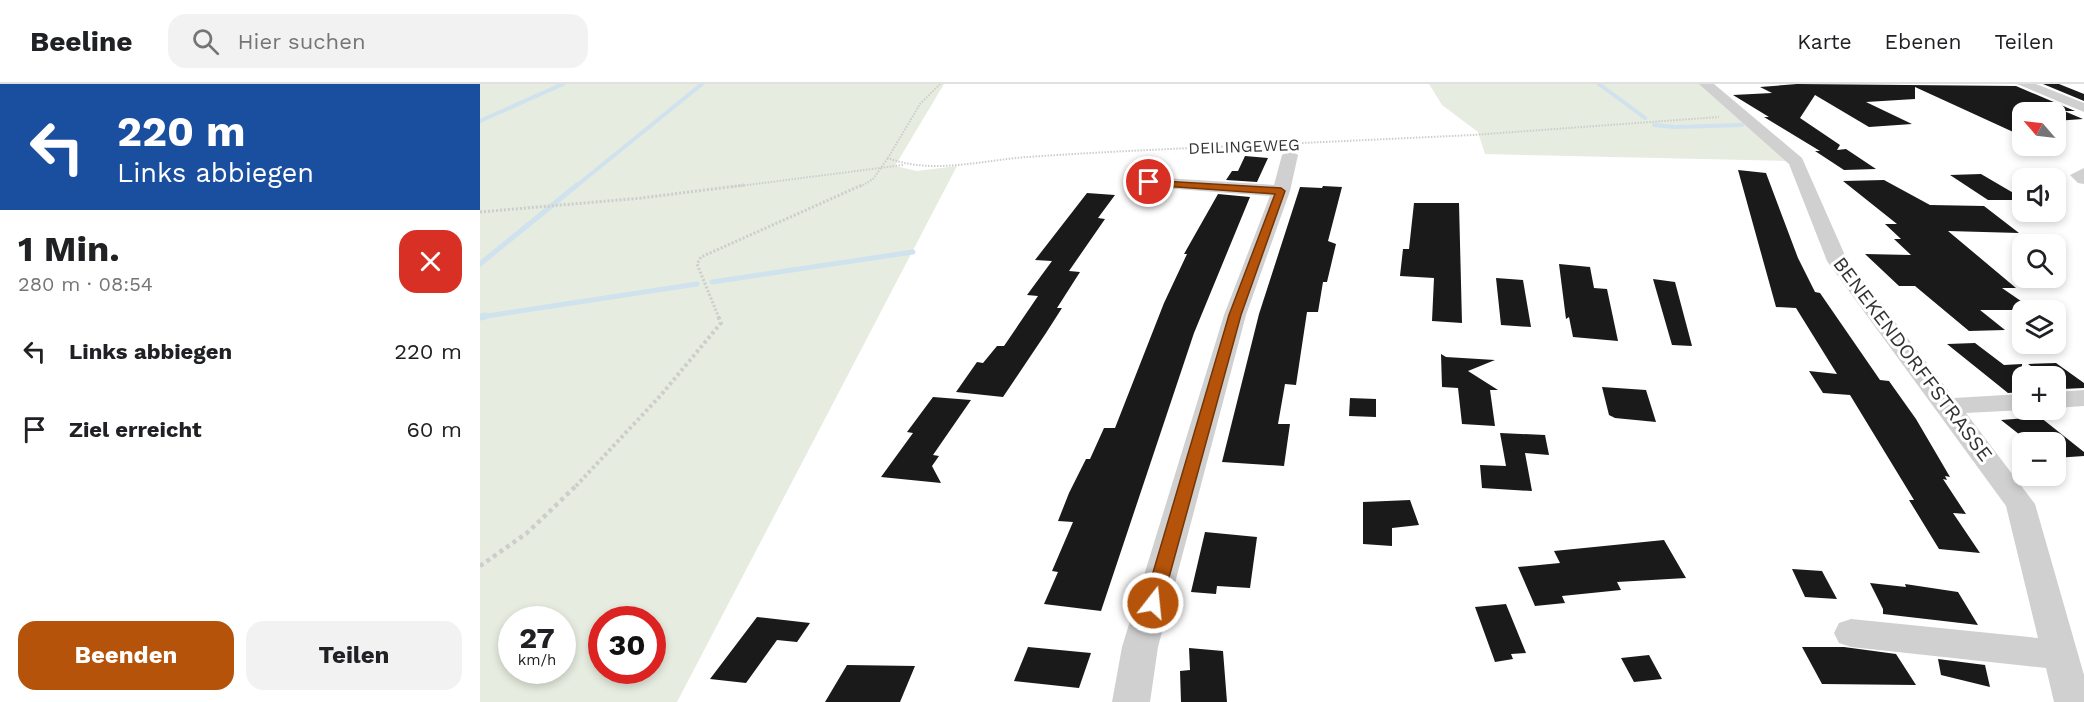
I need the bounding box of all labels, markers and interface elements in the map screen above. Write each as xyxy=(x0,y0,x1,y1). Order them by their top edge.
search box xyxy=(168,14,588,68)
text: Beeline xyxy=(30,25,132,58)
icon: search xyxy=(189,25,222,58)
text: Hier suchen xyxy=(237,29,366,54)
text: Karte xyxy=(1797,29,1852,54)
text: Ebenen xyxy=(1885,29,1961,54)
text: Teilen xyxy=(1994,29,2054,54)
north arrow xyxy=(2012,102,2066,156)
map controls xyxy=(2012,102,2066,486)
text: 220 m xyxy=(117,107,246,156)
icon: left xyxy=(18,108,96,186)
street label: DEILINGEWEG xyxy=(1188,135,1300,158)
pin xyxy=(1123,156,1174,207)
text: Links abbiegen xyxy=(117,157,314,189)
icon: arrive xyxy=(1132,165,1165,198)
button: sound xyxy=(2012,168,2066,222)
text: 1 Min. xyxy=(18,228,120,270)
button: close xyxy=(399,230,462,293)
button: search xyxy=(2012,234,2066,288)
street label: BENEKENDORFFSTRASSE xyxy=(1828,252,1998,466)
text: 280 m · 08:54 xyxy=(18,272,153,296)
button: layers xyxy=(2012,300,2066,354)
icon: left xyxy=(18,335,51,368)
text: Links abbiegen xyxy=(69,339,232,364)
text: 220 m xyxy=(394,339,462,364)
button: + xyxy=(2012,366,2066,420)
icon: arrive xyxy=(18,413,51,446)
text: Ziel erreicht xyxy=(69,417,202,442)
text: 60 m xyxy=(406,417,462,442)
button: − xyxy=(2012,432,2066,486)
position arrow xyxy=(1121,571,1185,635)
speed limit sign: 30 xyxy=(588,606,666,684)
text: 27 xyxy=(519,620,555,655)
button: Beenden xyxy=(18,621,234,690)
button: Teilen xyxy=(246,621,462,690)
text: km/h xyxy=(518,651,556,669)

